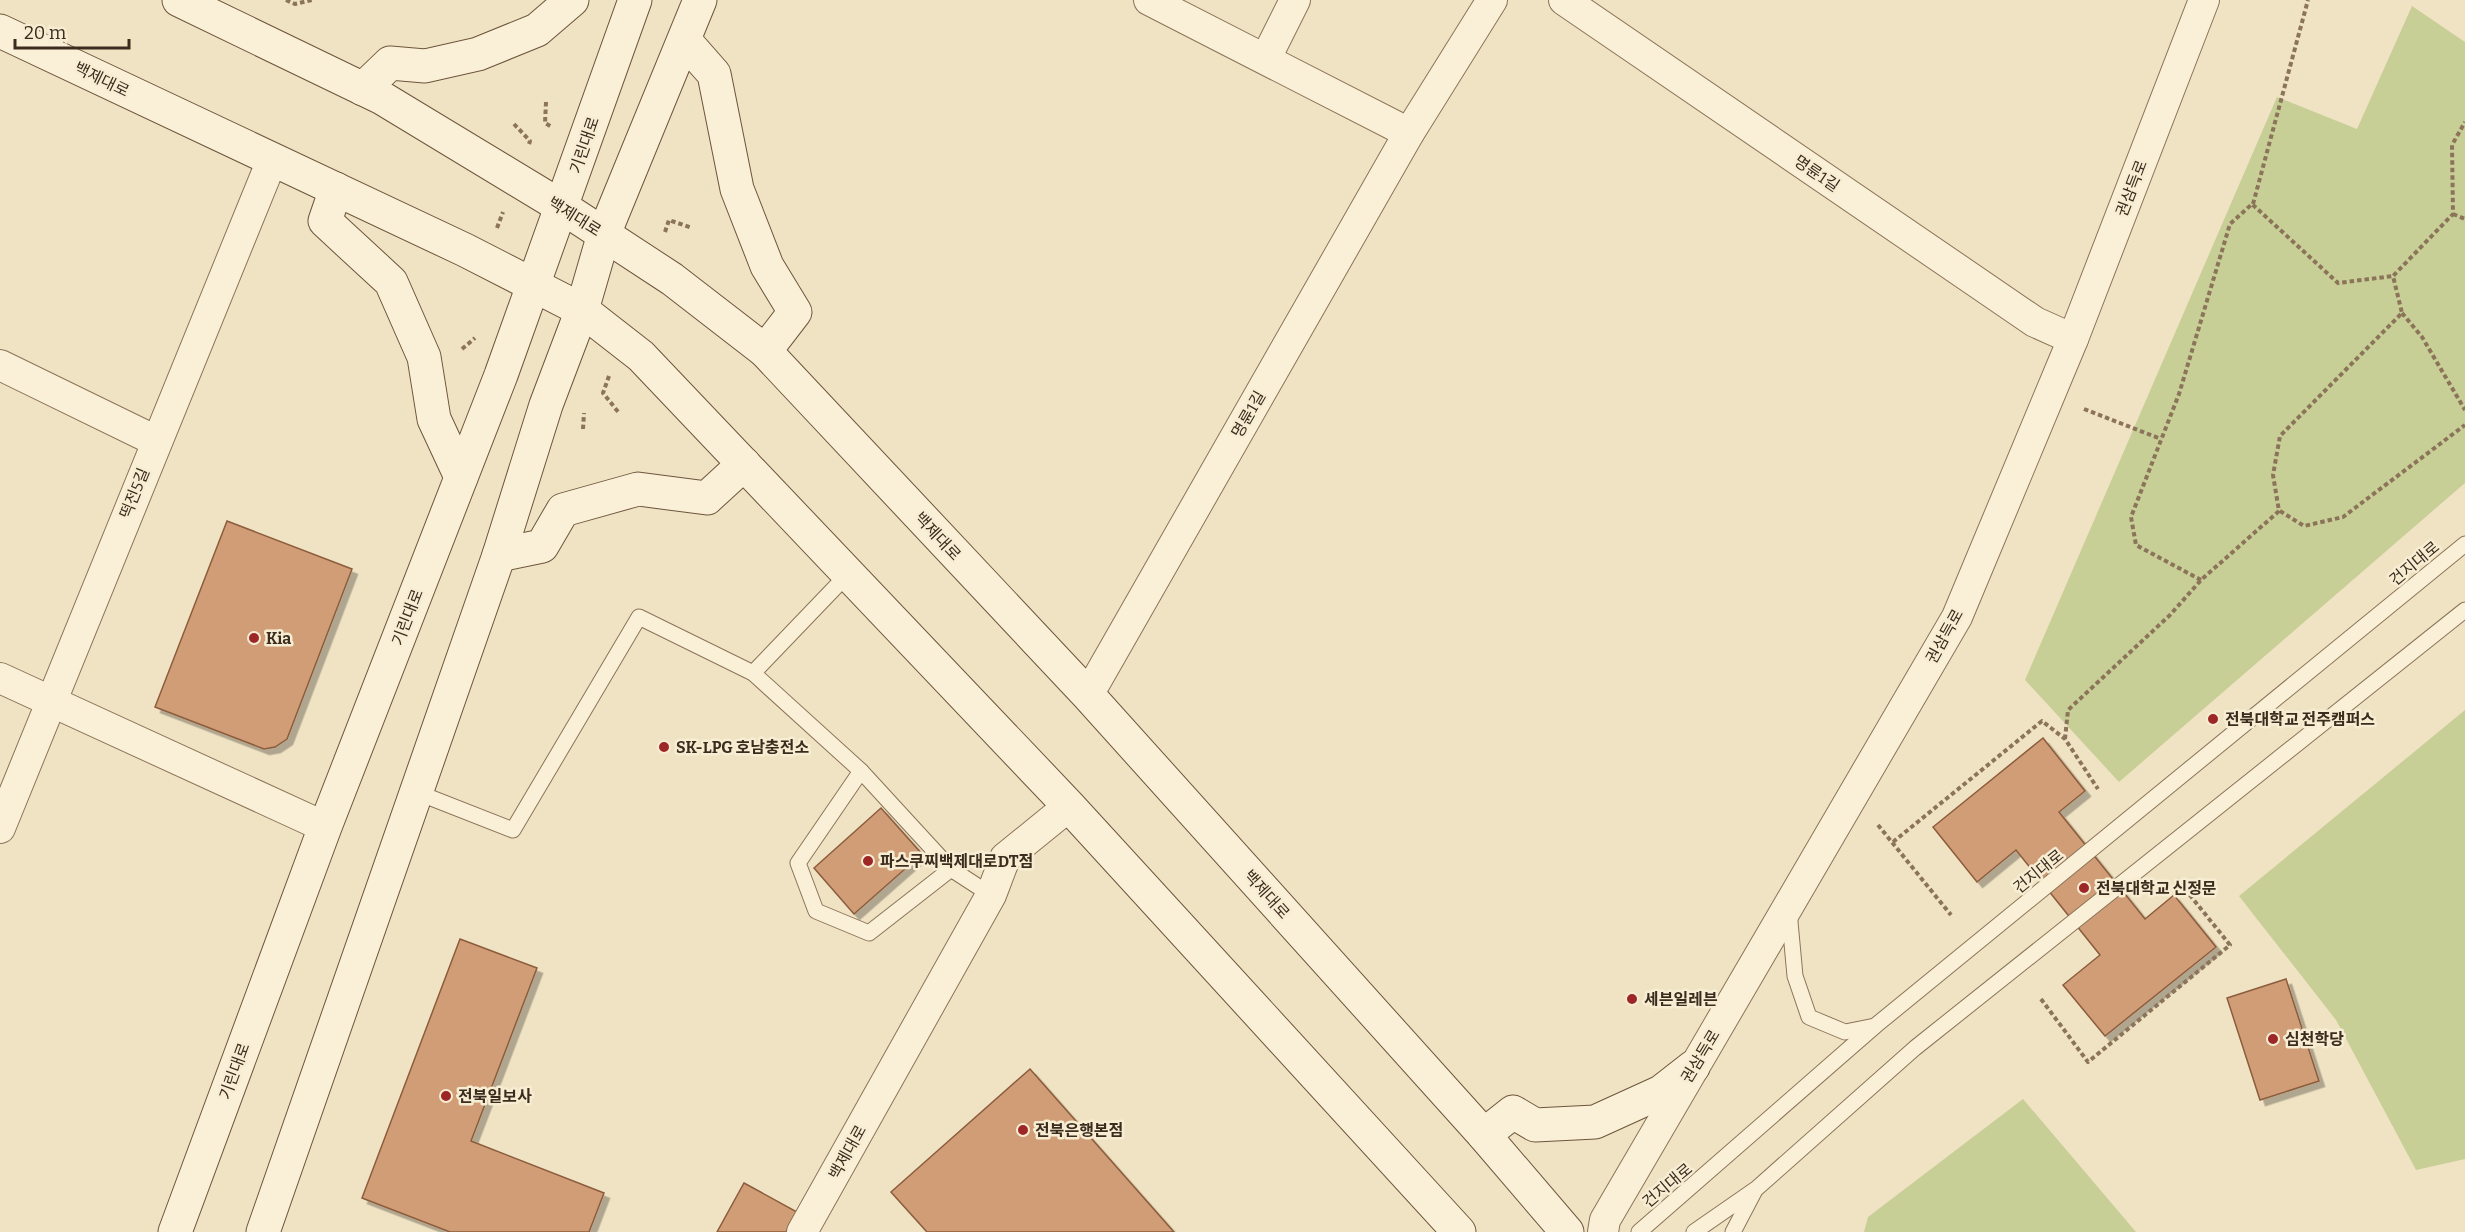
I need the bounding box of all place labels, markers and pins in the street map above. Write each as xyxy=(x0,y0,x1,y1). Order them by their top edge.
place label: Kia xyxy=(266,629,291,648)
marker: Kia xyxy=(247,631,261,645)
place label: 전북대학교 전주캠퍼스 xyxy=(2225,710,2375,729)
marker: 전북대학교 전주캠퍼스 xyxy=(2206,712,2220,726)
place label: SK-LPG 호남충전소 xyxy=(676,738,810,757)
marker: SK-LPG 호남충전소 xyxy=(657,740,671,754)
place label: 파스쿠찌백제대로DT점 xyxy=(880,852,1033,871)
marker: 파스쿠찌백제대로DT점 xyxy=(861,854,875,868)
place label: 전북대학교 신정문 xyxy=(2096,879,2217,898)
marker: 전북대학교 신정문 xyxy=(2077,881,2091,895)
place label: 세븐일레븐 xyxy=(1644,990,1718,1009)
marker: 세븐일레븐 xyxy=(1625,992,1639,1006)
place label: 심천학당 xyxy=(2285,1030,2344,1049)
marker: 심천학당 xyxy=(2266,1032,2280,1046)
place label: 전북일보사 xyxy=(458,1087,532,1106)
marker: 전북일보사 xyxy=(439,1089,453,1103)
place label: 전북은행본점 xyxy=(1035,1121,1123,1140)
marker: 전북은행본점 xyxy=(1016,1123,1030,1137)

